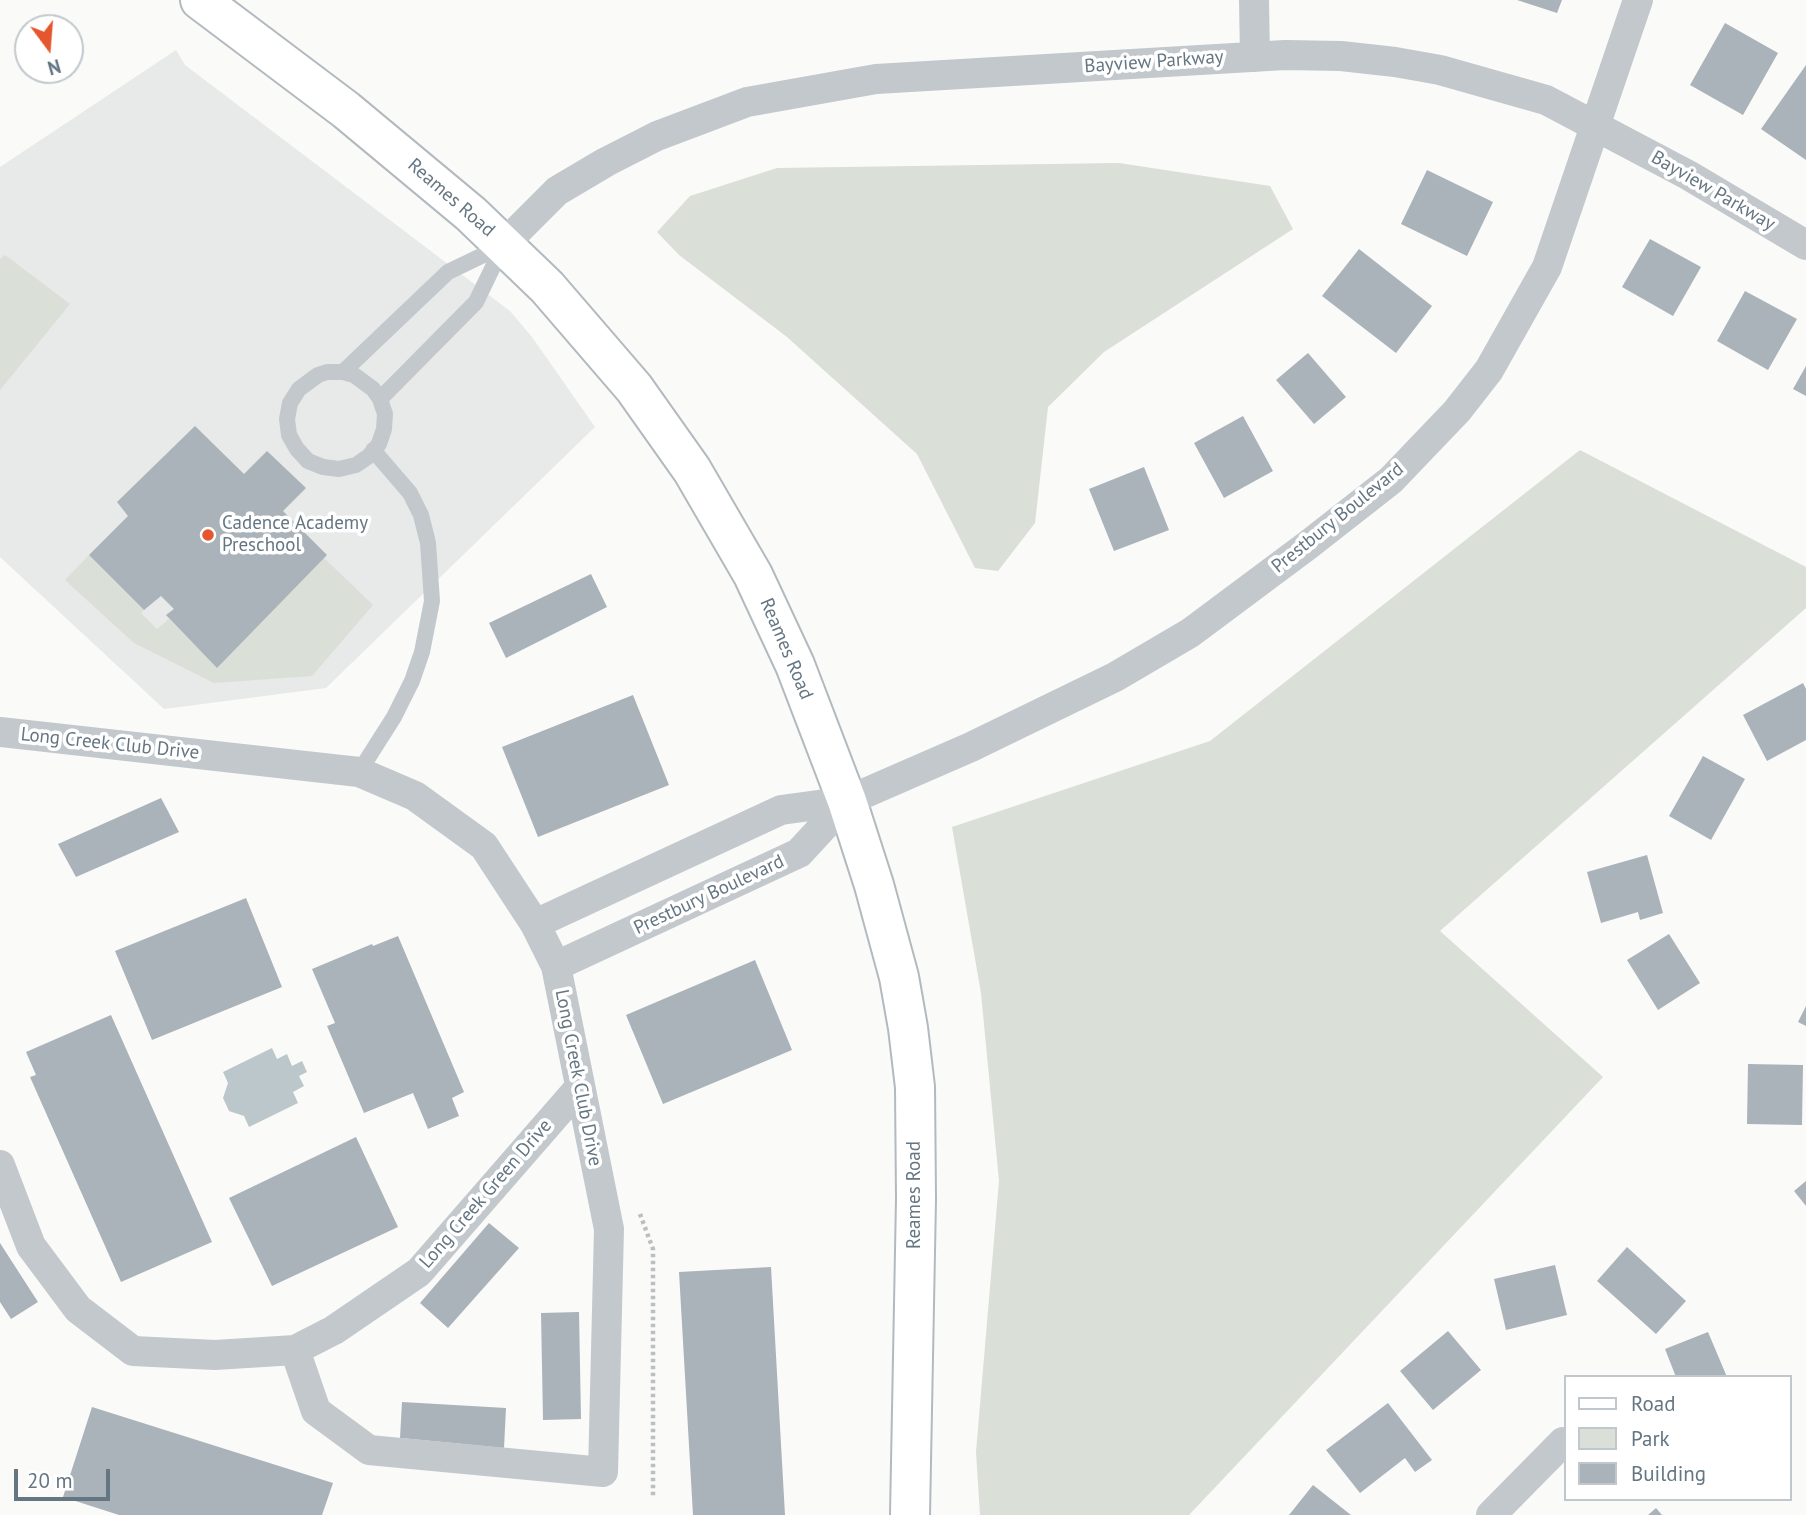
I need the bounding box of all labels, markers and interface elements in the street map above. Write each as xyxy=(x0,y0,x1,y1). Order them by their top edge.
north arrow xyxy=(14,14,84,84)
street label: Bayview Parkway xyxy=(1084,46,1224,78)
text: N xyxy=(45,54,64,81)
street label: Bayview Parkway xyxy=(1647,146,1779,236)
street label: Reames Road xyxy=(403,154,499,242)
street label: Prestbury Boulevard xyxy=(1268,458,1408,578)
place label: Cadence Academy Preschool xyxy=(222,513,368,557)
marker: Cadence Academy Preschool xyxy=(200,527,216,543)
street label: Reames Road xyxy=(754,595,818,703)
street label: Long Creek Club Drive xyxy=(20,723,200,765)
street label: Prestbury Boulevard xyxy=(630,850,788,940)
street label: Long Creek Club Drive xyxy=(550,988,606,1168)
street label: Long Creek Green Drive xyxy=(415,1115,557,1273)
street label: Reames Road xyxy=(904,1141,926,1249)
legend xyxy=(1564,1375,1792,1501)
text: Road xyxy=(1631,1390,1675,1417)
text: Park xyxy=(1631,1425,1670,1452)
scale bar xyxy=(18,1456,114,1500)
text: Building xyxy=(1631,1460,1706,1487)
text: 20 m xyxy=(27,1467,73,1494)

